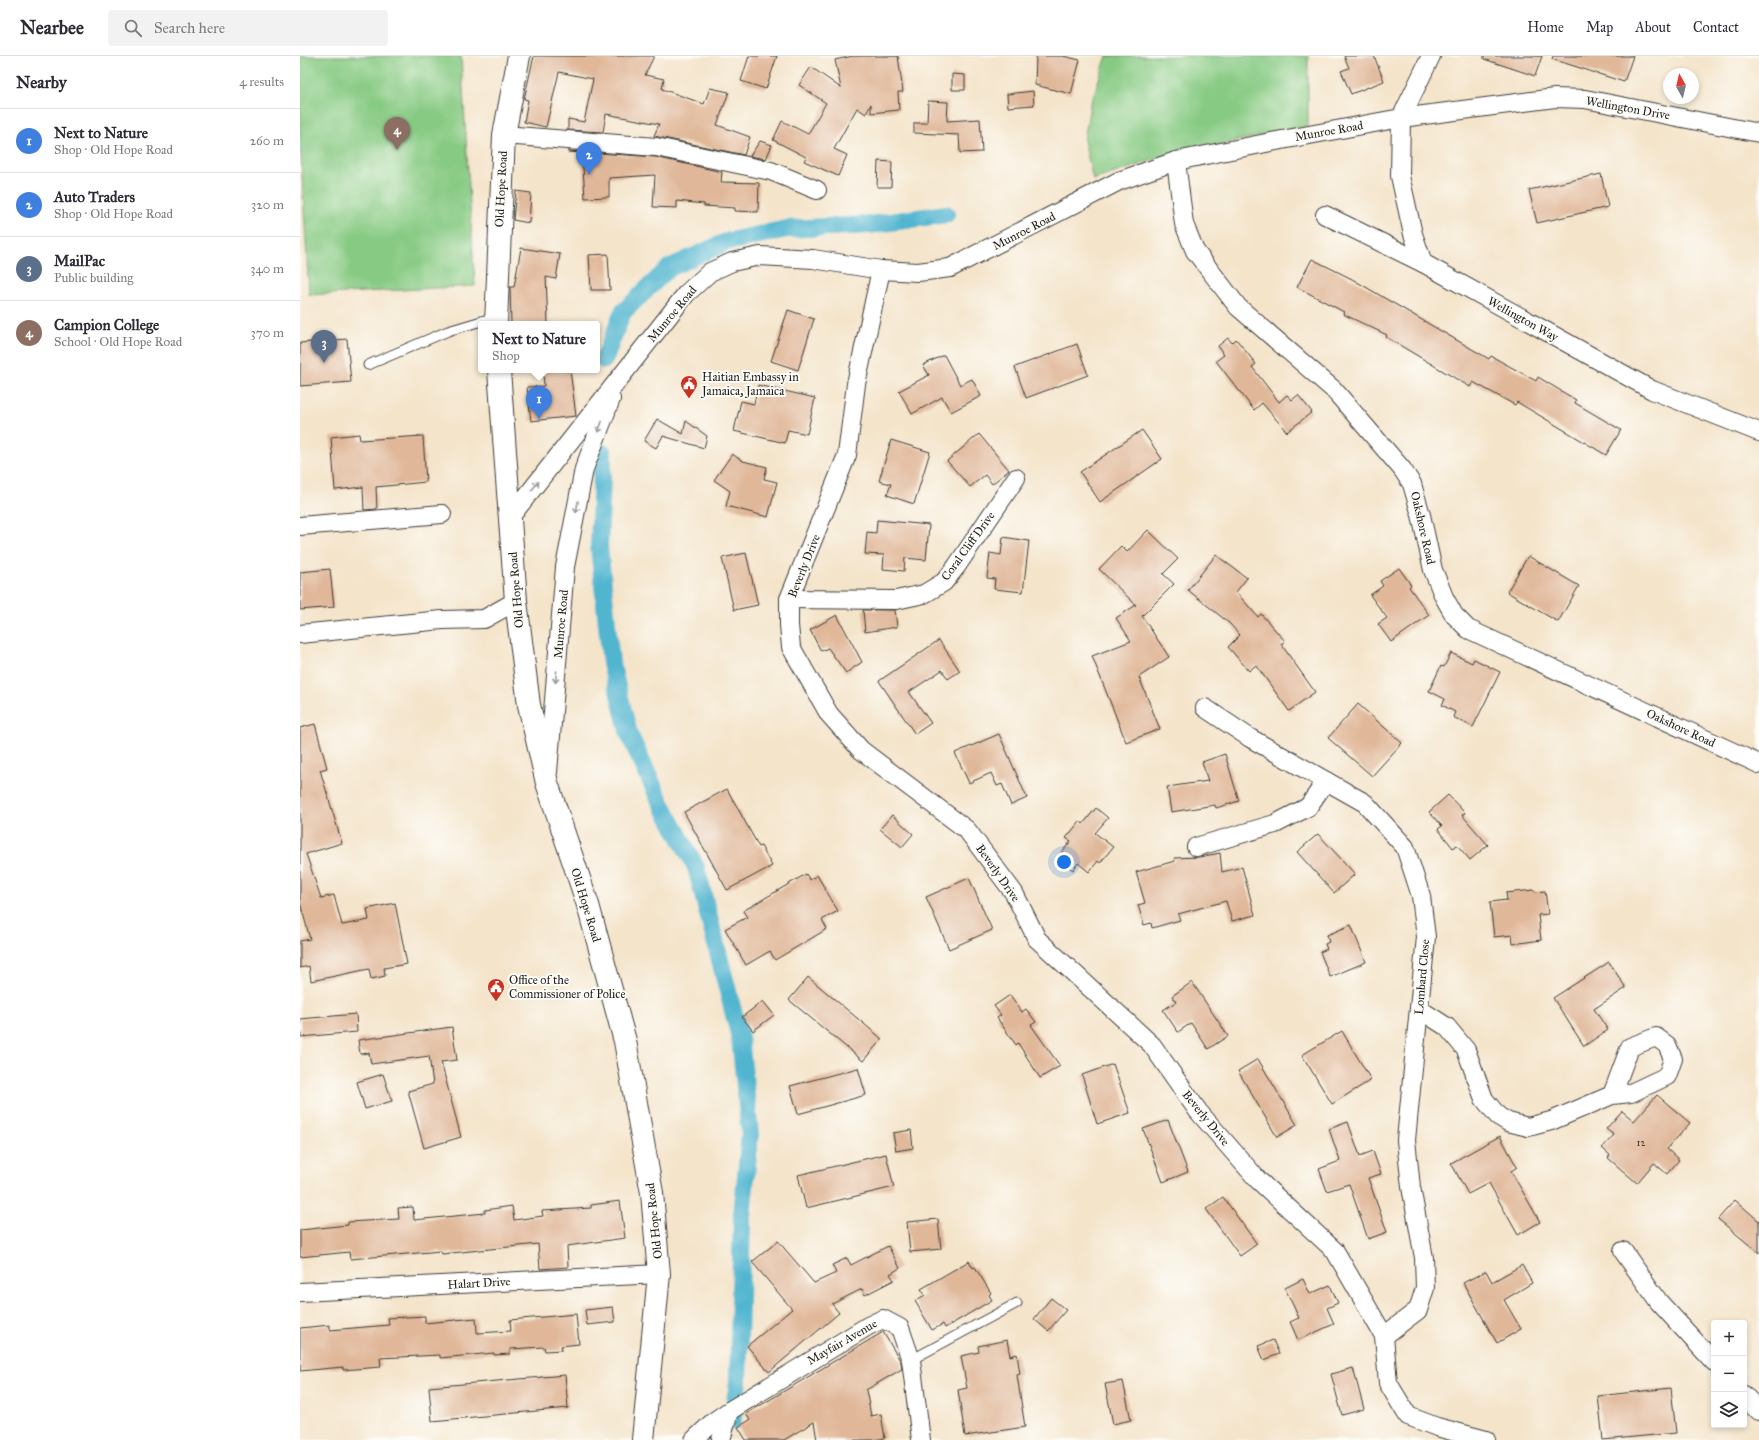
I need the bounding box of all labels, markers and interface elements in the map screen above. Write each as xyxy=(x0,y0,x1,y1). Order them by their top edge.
search box xyxy=(108,10,388,46)
text: Nearbee xyxy=(20,16,84,39)
icon: search xyxy=(122,17,144,39)
text: Search here xyxy=(154,19,225,37)
text: Home xyxy=(1527,19,1564,36)
text: Map xyxy=(1586,19,1613,36)
text: About xyxy=(1635,19,1671,36)
text: Contact xyxy=(1693,19,1739,36)
north arrow xyxy=(1663,68,1699,104)
text: Nearby xyxy=(16,72,67,93)
text: 4 results xyxy=(239,74,284,90)
street label: Wellington Drive xyxy=(1585,94,1671,123)
pin: 4 xyxy=(384,117,410,150)
street label: Munroe Road xyxy=(1294,118,1364,144)
text: Next to Nature xyxy=(54,124,148,142)
text: 1 xyxy=(26,133,32,149)
text: 260 m xyxy=(250,133,284,149)
text: Shop · Old Hope Road xyxy=(54,142,173,158)
pin: 2 xyxy=(576,142,602,175)
street label: Old Hope Road xyxy=(492,150,510,228)
text: Auto Traders xyxy=(54,188,135,206)
text: 2 xyxy=(26,197,32,213)
text: 320 m xyxy=(251,197,284,213)
text: Shop · Old Hope Road xyxy=(54,206,173,222)
street label: Munroe Road xyxy=(990,209,1058,253)
text: MailPac xyxy=(54,252,105,270)
text: 3 xyxy=(26,261,32,277)
text: 340 m xyxy=(250,261,284,277)
text: Public building xyxy=(54,270,133,286)
street label: Munroe Road xyxy=(645,283,699,345)
street label: Wellington Way xyxy=(1485,294,1561,345)
text: Campion College xyxy=(54,316,159,334)
popup xyxy=(478,321,600,373)
text: 4 xyxy=(25,325,33,341)
text: 370 m xyxy=(251,325,284,341)
pin: 3 xyxy=(311,330,337,363)
text: Next to Nature xyxy=(492,330,586,348)
text: School · Old Hope Road xyxy=(54,334,182,350)
text: Shop xyxy=(492,348,520,364)
place label: Haitian Embassy in Jamaica, Jamaica xyxy=(700,370,799,399)
public building icon: Haitian Embassy in Jamaica, Jamaica xyxy=(679,374,699,399)
pin: 1 xyxy=(526,386,552,419)
one-way arrow xyxy=(596,420,604,432)
one-way arrow xyxy=(531,480,539,491)
street label: Oakshore Road xyxy=(1408,490,1438,566)
one-way arrow xyxy=(573,500,581,513)
street label: Coral Cliff Drive xyxy=(938,509,998,583)
street label: Beverly Drive xyxy=(785,532,823,600)
street label: Old Hope Road xyxy=(506,551,526,629)
street label: Munroe Road xyxy=(551,589,571,659)
one-way arrow xyxy=(552,670,560,683)
street label: Oakshore Road xyxy=(1644,706,1718,750)
street label: Beverly Drive xyxy=(973,842,1023,904)
your location xyxy=(1054,852,1074,872)
street label: Old Hope Road xyxy=(568,866,604,944)
street label: Lombard Close xyxy=(1412,939,1432,1015)
place label: Office of the Commissioner of Police xyxy=(509,973,625,1001)
public building icon: Office of the Commissioner of Police xyxy=(486,977,506,1002)
street label: Beverly Drive xyxy=(1179,1088,1233,1148)
house number: 12 xyxy=(1637,1137,1646,1149)
street label: Old Hope Road xyxy=(643,1182,665,1260)
street label: Halart Drive xyxy=(447,1274,511,1292)
street label: Mayfair Avenue xyxy=(805,1316,879,1368)
map controls xyxy=(1711,1320,1747,1428)
button: + xyxy=(1711,1320,1747,1356)
button: − xyxy=(1711,1356,1747,1392)
button: layers xyxy=(1711,1392,1747,1428)

